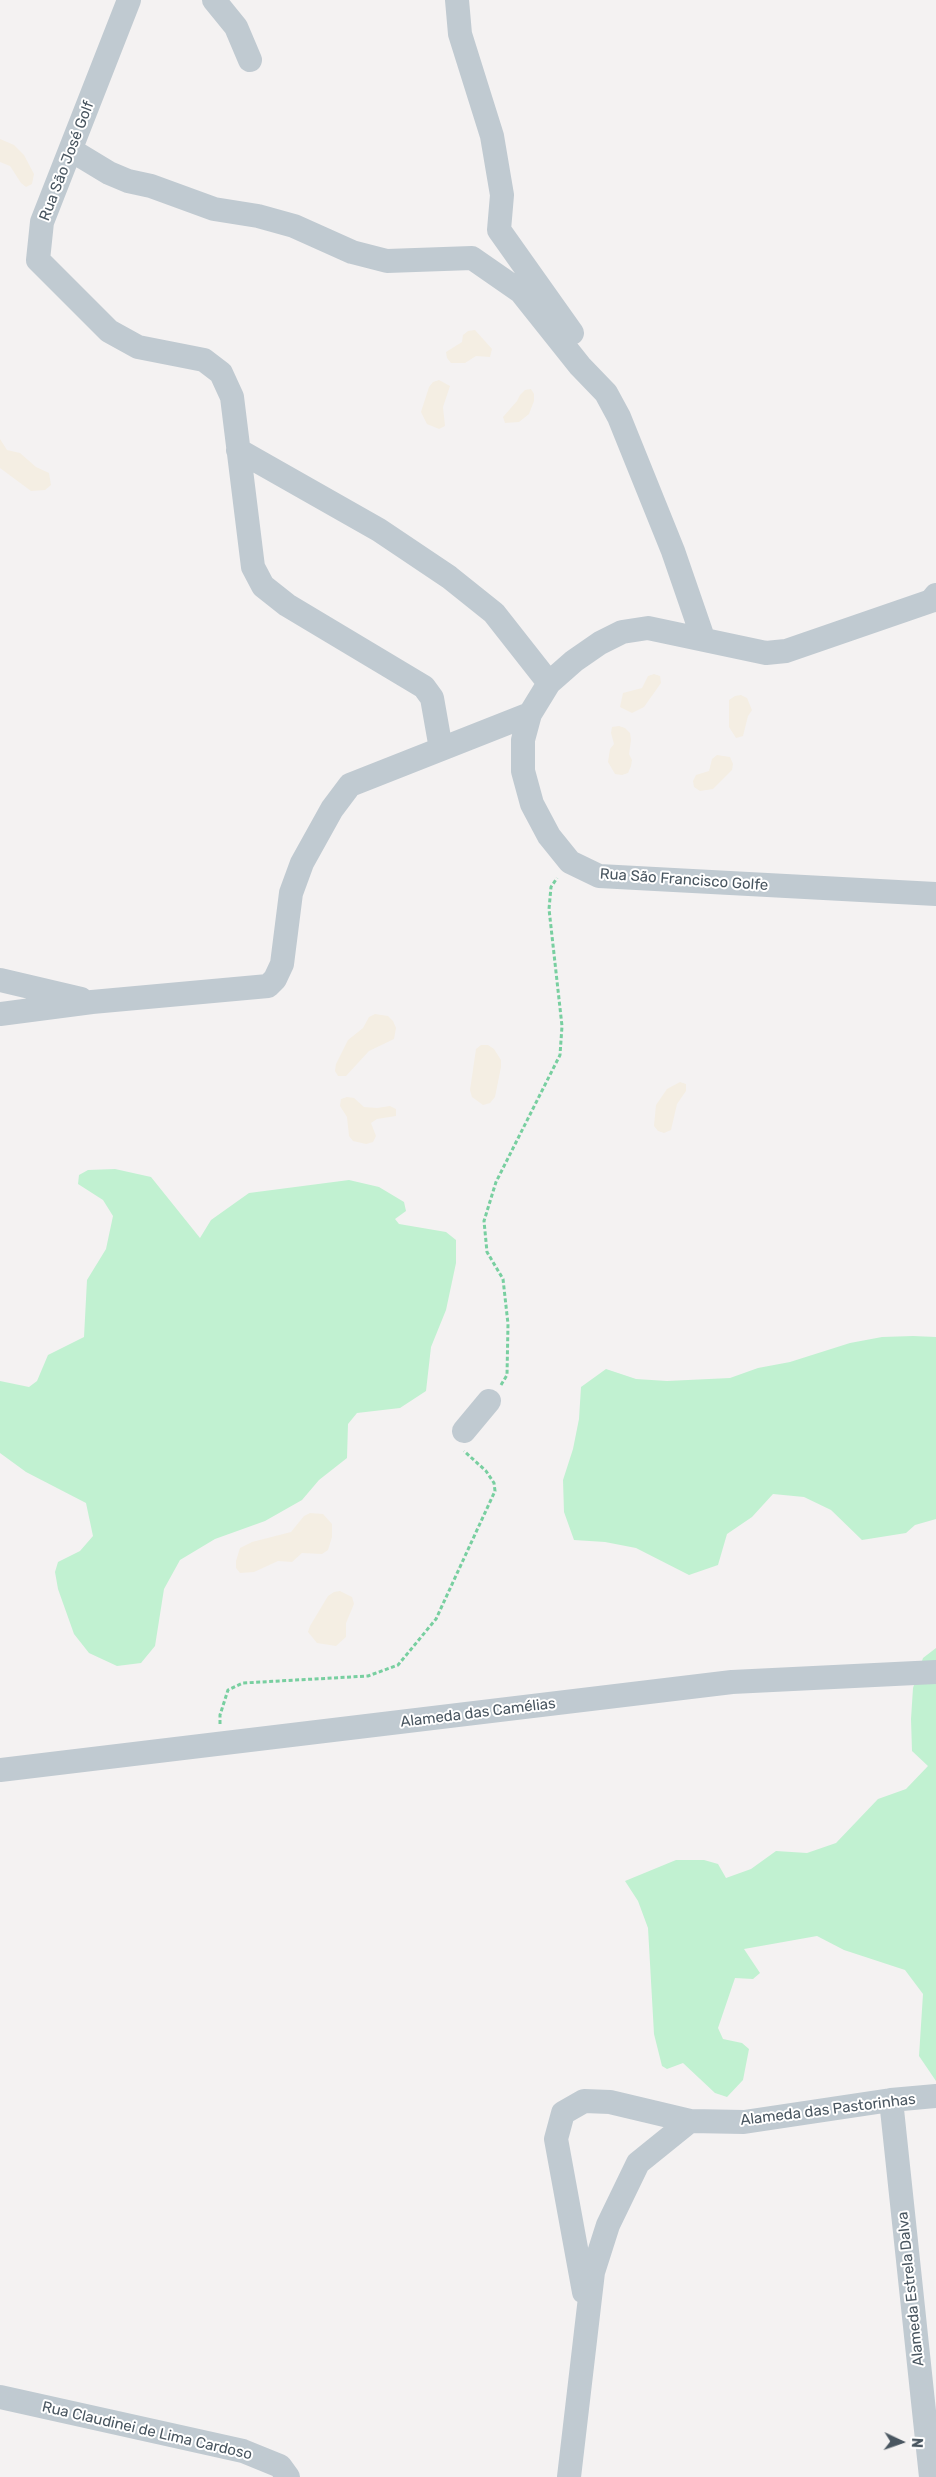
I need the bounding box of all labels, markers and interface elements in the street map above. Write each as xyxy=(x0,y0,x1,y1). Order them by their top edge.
street label: Rua São José Golf xyxy=(36,99,98,223)
street label: Rua São Francisco Golfe xyxy=(599,865,769,895)
street label: Alameda das Camélias xyxy=(399,1695,557,1731)
street label: Alameda das Pastorinhas xyxy=(739,2090,917,2130)
street label: Alameda Estrela Dalva xyxy=(894,2211,928,2367)
street label: Rua Claudinei de Lima Cardoso xyxy=(40,2398,254,2464)
north arrow xyxy=(876,2417,926,2467)
text: N xyxy=(908,2437,925,2448)

